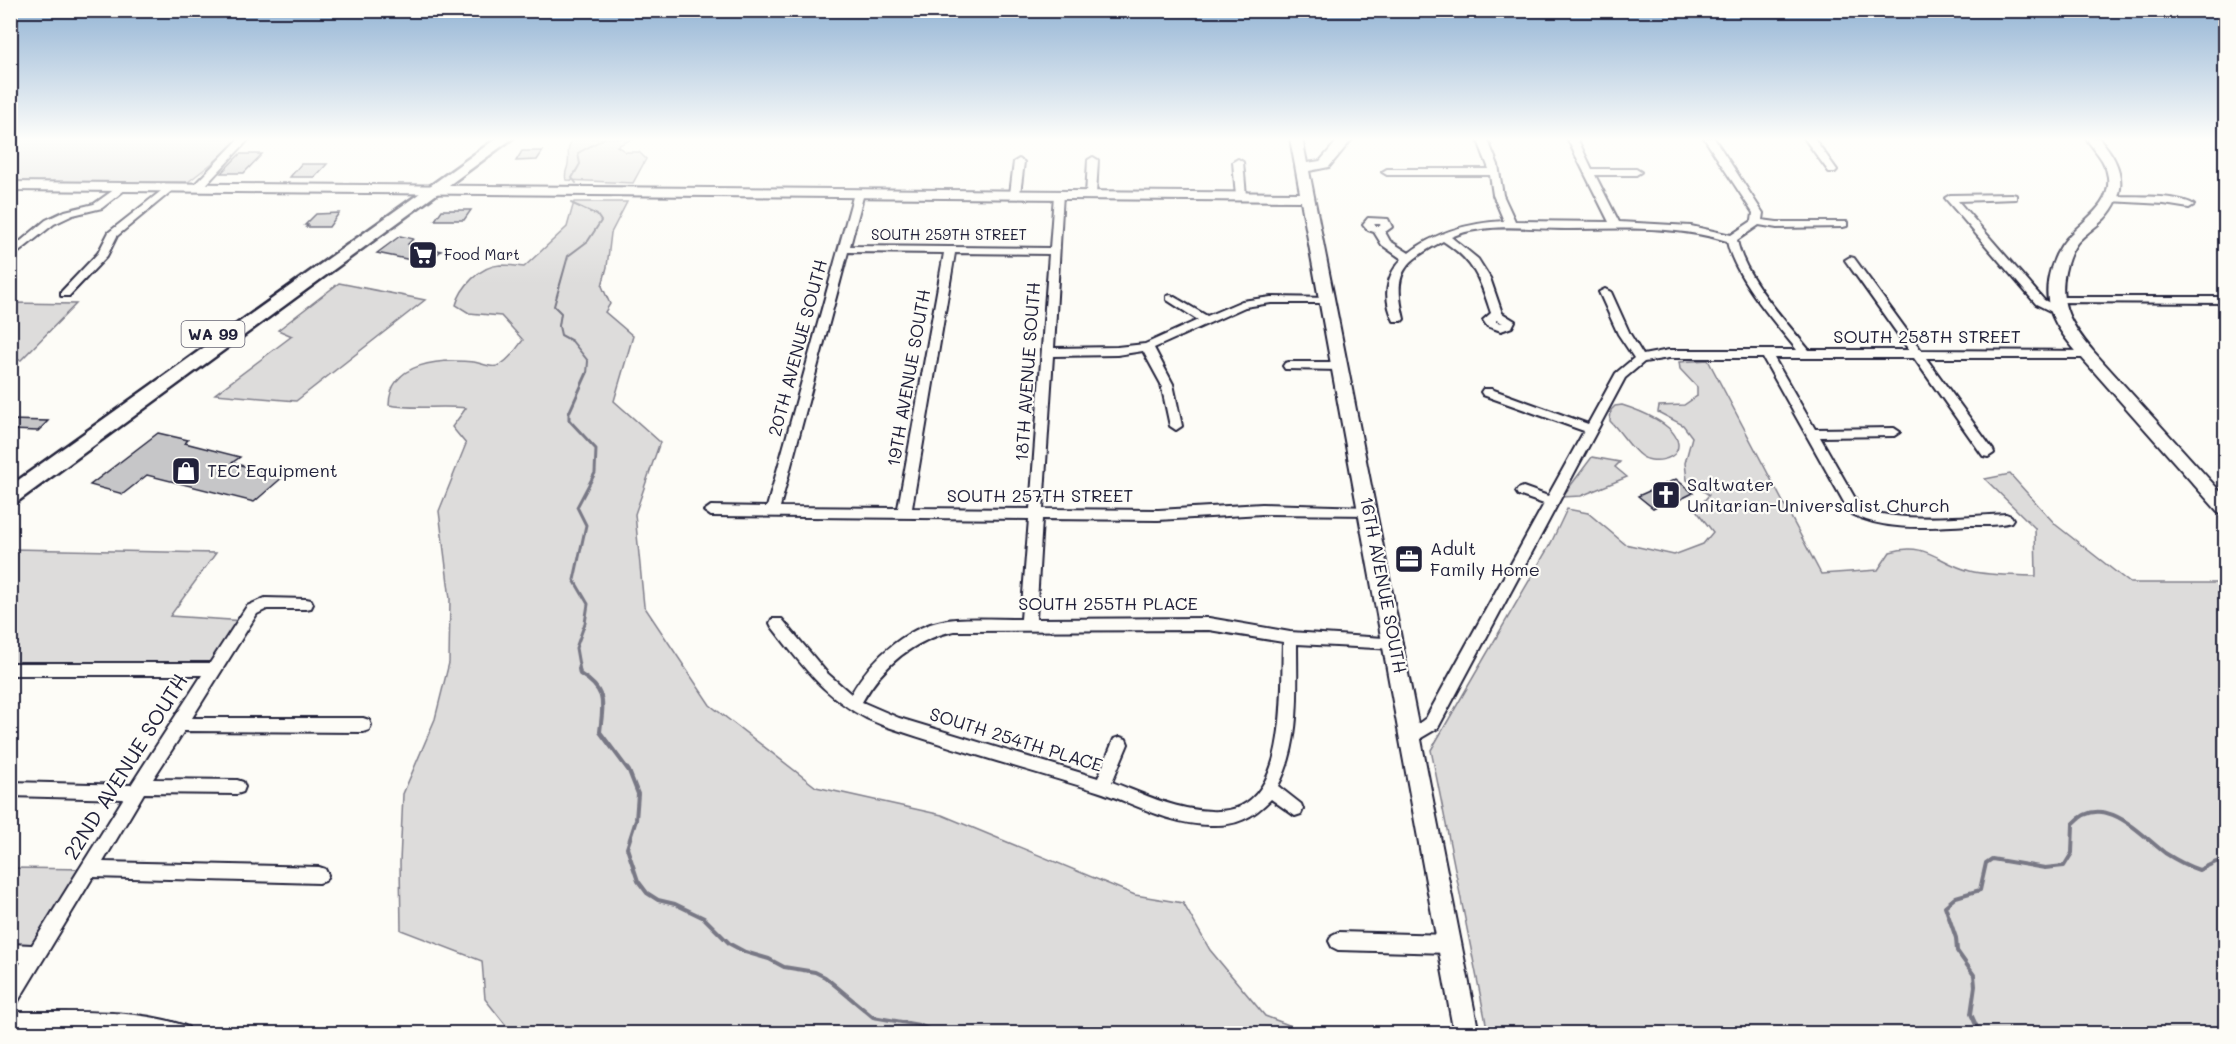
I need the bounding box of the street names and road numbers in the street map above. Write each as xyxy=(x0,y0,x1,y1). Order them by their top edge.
street label: SOUTH 259TH STREET xyxy=(871,224,1027,244)
street label: 20TH AVENUE SOUTH xyxy=(762,257,832,439)
street label: 18TH AVENUE SOUTH xyxy=(1009,281,1045,462)
street label: 19TH AVENUE SOUTH xyxy=(881,287,935,468)
road number: WA 99 xyxy=(182,321,244,347)
street label: SOUTH 258TH STREET xyxy=(1833,324,2021,348)
street label: SOUTH 257TH STREET xyxy=(947,483,1133,507)
street label: 16TH AVENUE SOUTH xyxy=(1355,494,1413,675)
street label: SOUTH 255TH PLACE xyxy=(1018,591,1198,615)
street label: 22ND AVENUE SOUTH xyxy=(56,668,193,864)
street label: SOUTH 254TH PLACE xyxy=(927,701,1106,777)

